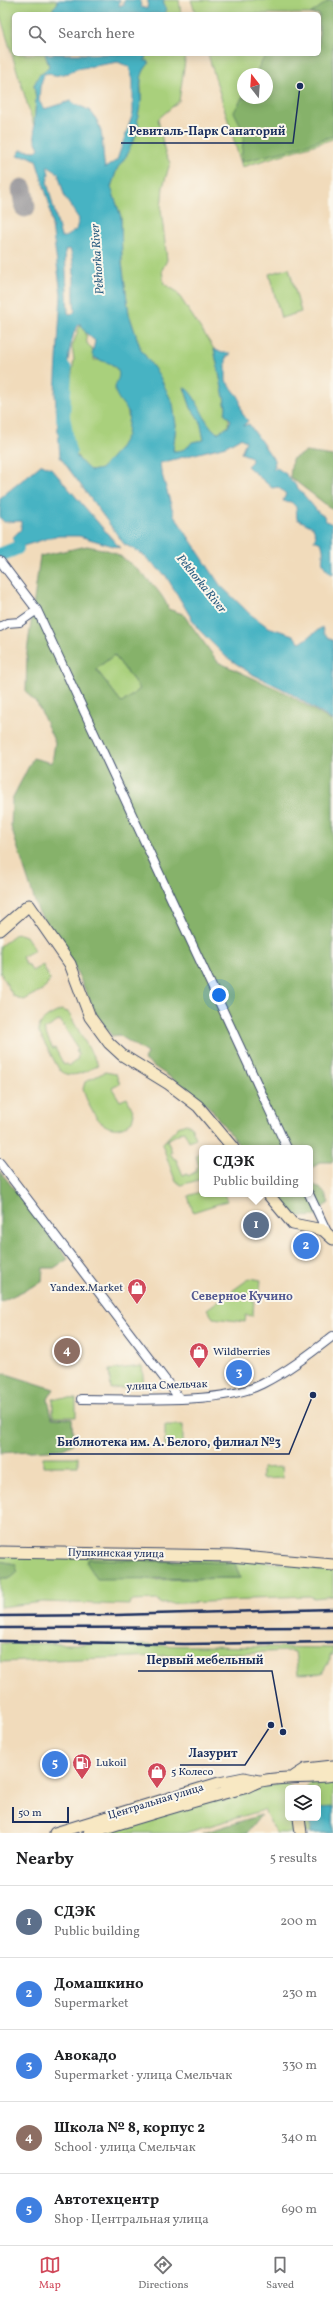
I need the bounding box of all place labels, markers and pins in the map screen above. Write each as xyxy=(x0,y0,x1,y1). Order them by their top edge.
callout: Ревиталь-Парк Санаторий xyxy=(121,119,293,143)
pin: 1 xyxy=(243,1210,269,1240)
pin: 2 xyxy=(293,1231,319,1261)
shop icon: Yandex.Market xyxy=(126,1277,148,1305)
place label: Yandex.Market xyxy=(50,1281,123,1296)
pin: 4 xyxy=(54,1336,80,1366)
shop icon: Wildberries xyxy=(188,1341,210,1369)
place label: Wildberries xyxy=(213,1345,270,1360)
pin: 3 xyxy=(226,1358,252,1388)
callout: Библиотека им. А. Белого, филиал №3 xyxy=(49,1430,289,1454)
callout: Первый мебельный xyxy=(138,1647,272,1671)
callout: Лазурит xyxy=(180,1741,245,1765)
pin: 5 xyxy=(42,1749,68,1779)
fuel station icon: Lukoil xyxy=(71,1752,93,1780)
place label: Lukoil xyxy=(96,1756,127,1771)
shop icon: 5 Колесо xyxy=(146,1761,168,1789)
place label: 5 Колесо xyxy=(171,1765,213,1780)

